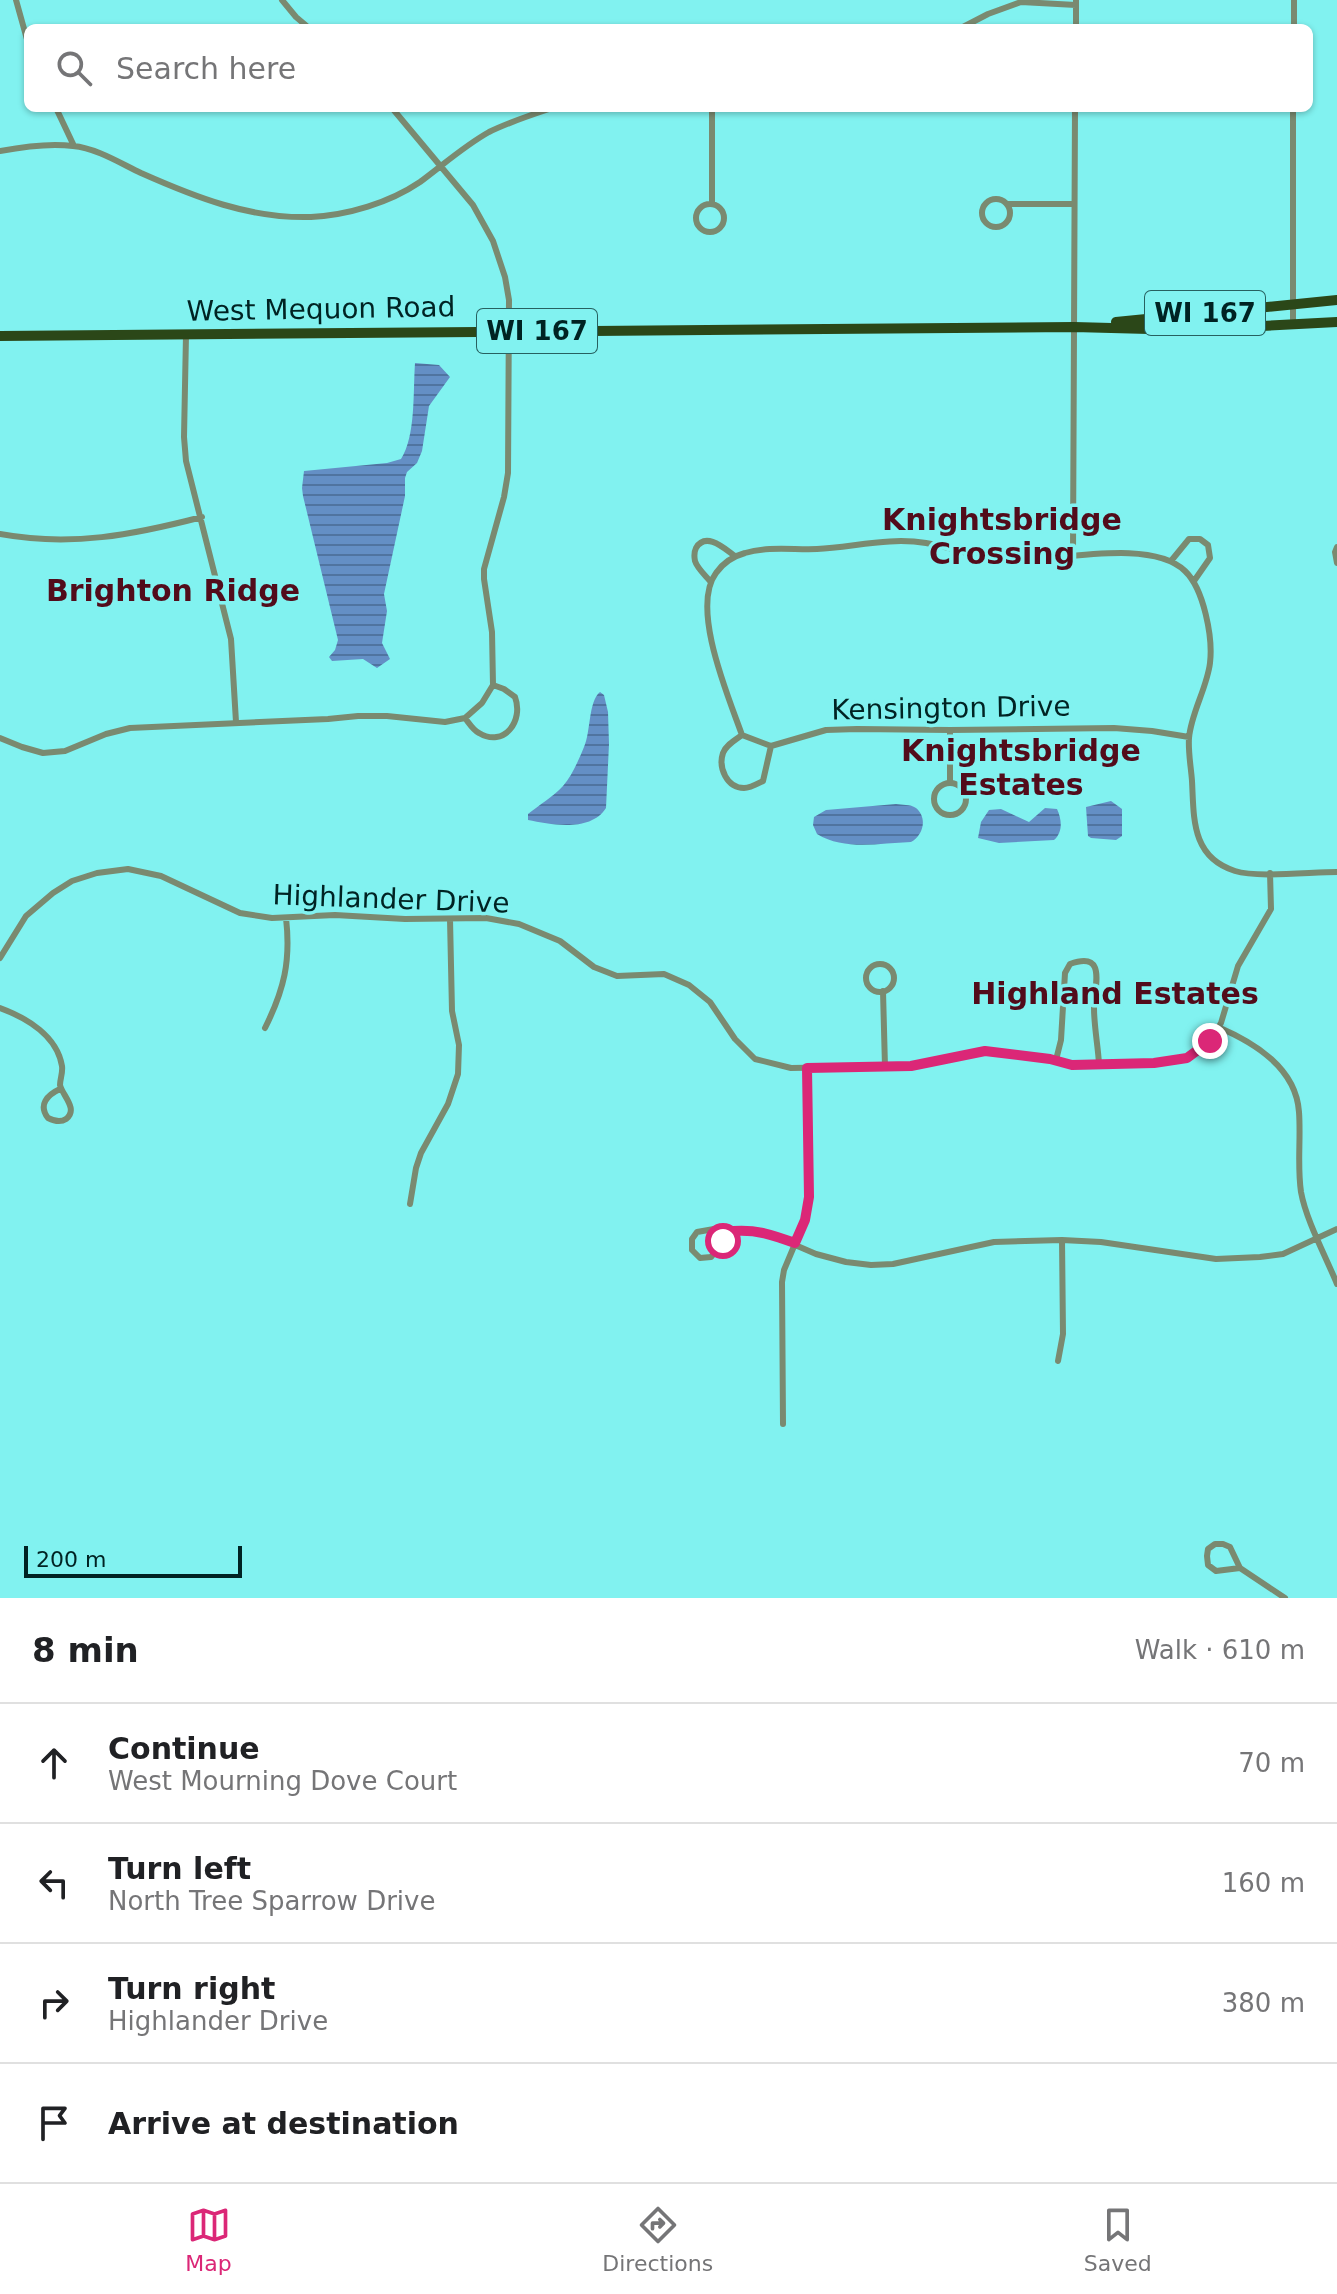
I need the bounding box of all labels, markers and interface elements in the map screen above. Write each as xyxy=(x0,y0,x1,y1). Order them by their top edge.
search box xyxy=(24,24,1313,112)
icon: search xyxy=(52,46,96,90)
text: Search here xyxy=(116,51,296,86)
street label: West Mequon Road xyxy=(186,290,456,328)
road number: WI 167 xyxy=(1145,291,1265,335)
road number: WI 167 xyxy=(477,309,597,353)
district label: Knightsbridge Crossing xyxy=(882,502,1122,571)
district label: Brighton Ridge xyxy=(46,573,300,608)
street label: Kensington Drive xyxy=(831,689,1071,727)
district label: Knightsbridge Estates xyxy=(901,733,1141,802)
street label: Highlander Drive xyxy=(272,878,510,920)
district label: Highland Estates xyxy=(971,976,1259,1011)
route end xyxy=(1192,1023,1228,1059)
route start xyxy=(705,1223,741,1259)
scale bar xyxy=(24,1542,242,1578)
text: 200 m xyxy=(36,1547,106,1572)
text: 8 min xyxy=(32,1630,139,1670)
text: Walk · 610 m xyxy=(1135,1635,1305,1665)
text: Continue xyxy=(108,1731,260,1766)
icon: ahead xyxy=(32,1741,76,1785)
text: 70 m xyxy=(1238,1748,1305,1778)
text: West Mourning Dove Court xyxy=(108,1766,457,1796)
text: Turn left xyxy=(108,1851,251,1886)
icon: left xyxy=(32,1861,76,1905)
text: 160 m xyxy=(1222,1868,1305,1898)
text: North Tree Sparrow Drive xyxy=(108,1886,435,1916)
text: Turn right xyxy=(108,1971,275,2006)
icon: right xyxy=(32,1981,76,2025)
text: 380 m xyxy=(1222,1988,1305,2018)
text: Highlander Drive xyxy=(108,2006,328,2036)
icon: arrive xyxy=(32,2101,76,2145)
text: Arrive at destination xyxy=(108,2106,459,2141)
tab: Map xyxy=(185,2203,232,2276)
tab: Directions xyxy=(602,2203,713,2276)
tab: Saved xyxy=(1084,2203,1152,2276)

